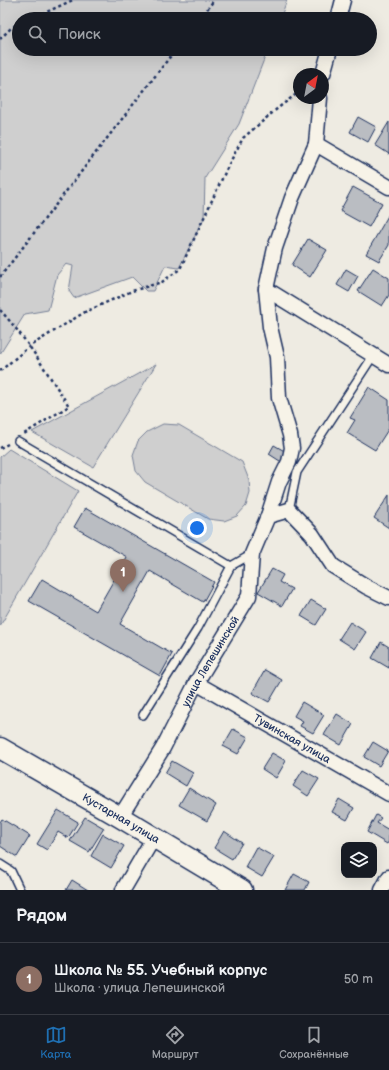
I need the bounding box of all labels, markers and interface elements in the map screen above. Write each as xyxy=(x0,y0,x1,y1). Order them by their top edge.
search box xyxy=(12,12,377,56)
icon: search xyxy=(26,23,48,45)
text: Поиск xyxy=(58,25,101,44)
north arrow xyxy=(293,68,329,104)
your location xyxy=(187,518,207,538)
pin: 1 xyxy=(110,559,136,592)
street label: улица Лепешинской xyxy=(179,614,242,709)
street label: Тувинская улица xyxy=(251,712,333,766)
street label: Кустарная улица xyxy=(80,791,162,847)
map controls xyxy=(341,842,377,878)
button: layers xyxy=(341,842,377,878)
text: Рядом xyxy=(16,906,67,926)
text: Школа № 55. Учебный корпус xyxy=(54,961,267,980)
text: 1 xyxy=(26,971,32,987)
text: 50 m xyxy=(344,971,373,987)
text: Школа · улица Лепешинской xyxy=(54,980,225,996)
tab: Карта xyxy=(40,1024,71,1061)
tab: Маршрут xyxy=(152,1024,199,1061)
tab: Сохранённые xyxy=(279,1024,349,1061)

